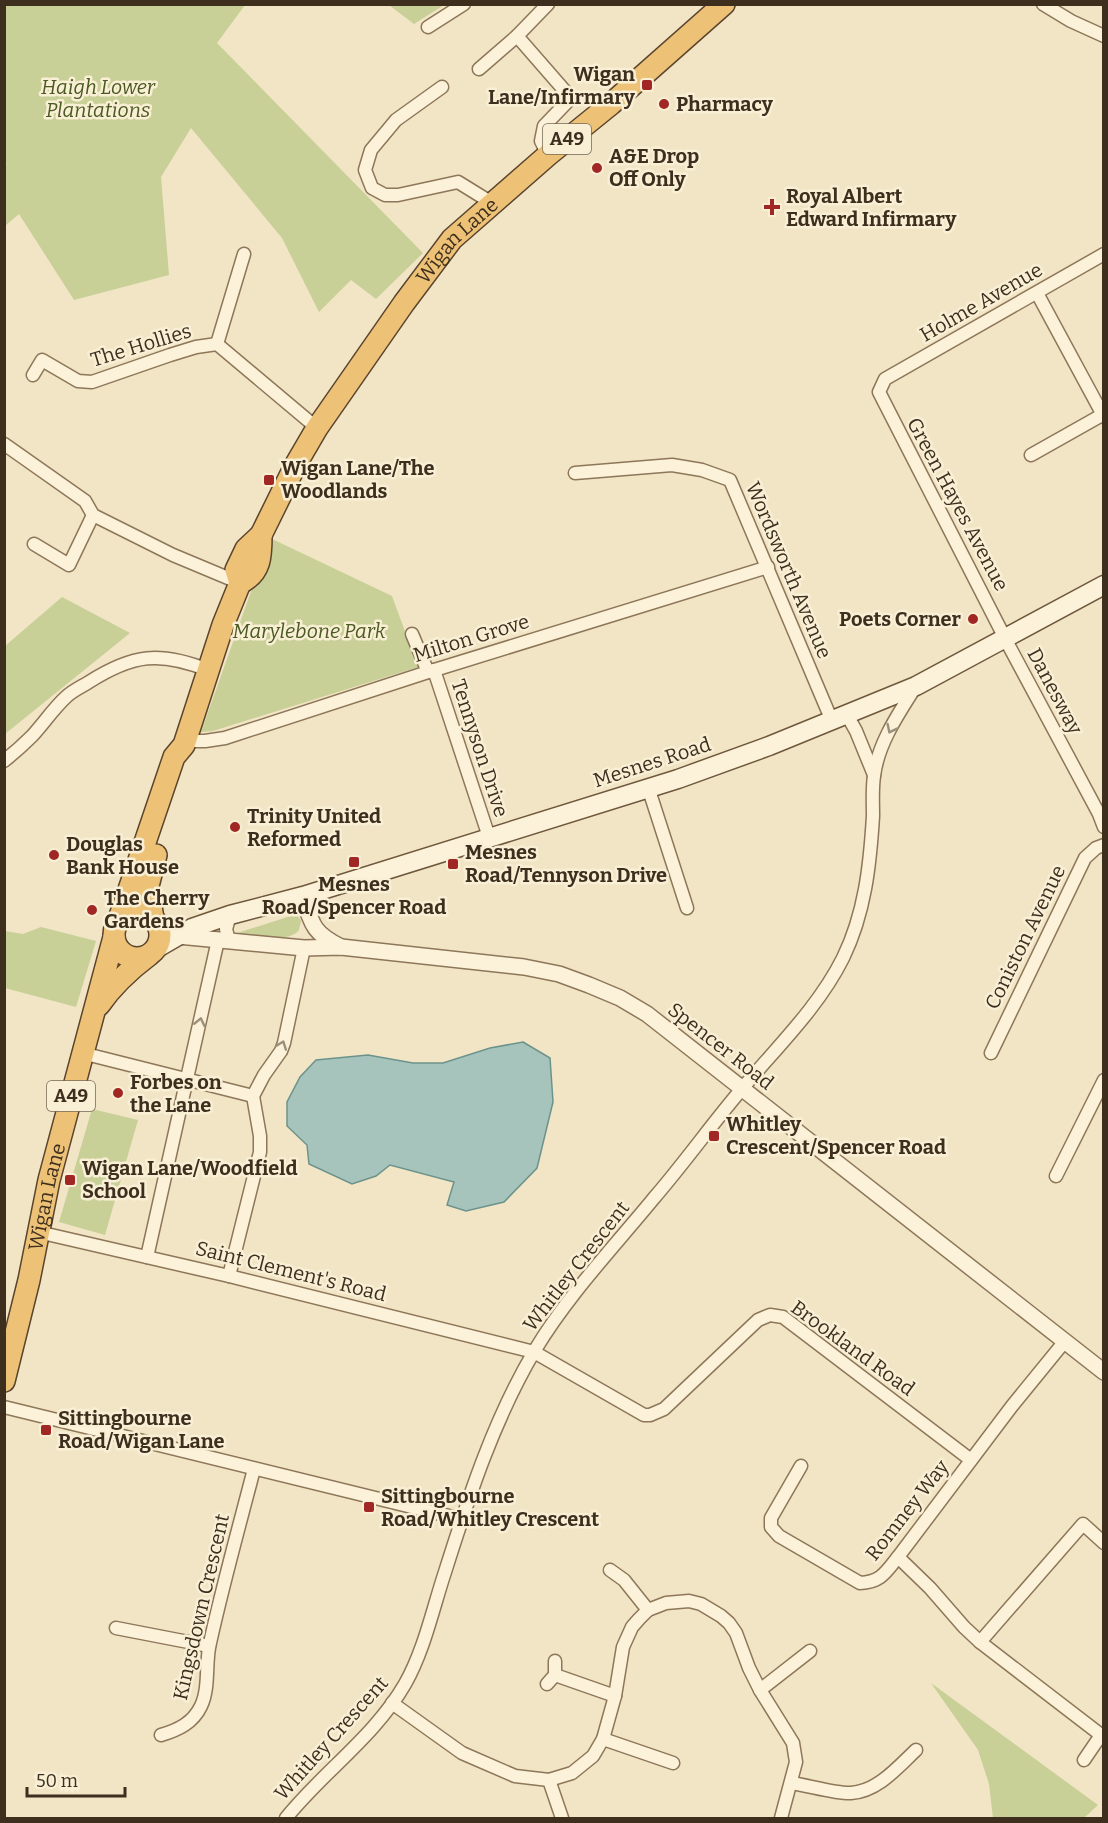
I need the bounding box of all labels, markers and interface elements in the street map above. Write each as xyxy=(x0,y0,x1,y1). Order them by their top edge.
place label: Wigan Lane/Infirmary xyxy=(488,62,636,109)
park label: Haigh Lower Plantations xyxy=(41,75,156,122)
marker: Wigan Lane/Infirmary xyxy=(640,78,654,92)
place label: Pharmacy xyxy=(676,92,774,116)
marker: Pharmacy xyxy=(657,97,671,111)
road number: A49 xyxy=(543,124,591,154)
place label: A&E Drop Off Only xyxy=(609,144,699,191)
marker: A&E Drop Off Only xyxy=(590,161,604,175)
place label: Royal Albert Edward Infirmary xyxy=(786,184,957,231)
street label: Wigan Lane xyxy=(411,193,503,288)
marker: Royal Albert Edward Infirmary xyxy=(763,198,781,216)
street label: Holme Avenue xyxy=(916,257,1046,347)
street label: The Hollies xyxy=(88,318,194,372)
street label: Green Hayes Avenue xyxy=(902,413,1014,595)
place label: Wigan Lane/The Woodlands xyxy=(281,456,435,503)
marker: Wigan Lane/The Woodlands xyxy=(262,473,276,487)
street label: Wordsworth Avenue xyxy=(741,478,837,662)
place label: Poets Corner xyxy=(839,607,962,631)
street label: Milton Grove xyxy=(410,609,532,667)
marker: Poets Corner xyxy=(966,612,980,626)
park label: Marylebone Park xyxy=(232,619,386,643)
street label: Danesway xyxy=(1022,644,1088,739)
street label: Tennyson Drive xyxy=(446,676,514,820)
one-way arrow xyxy=(887,722,898,733)
street label: Mesnes Road xyxy=(590,732,714,792)
place label: Trinity United Reformed xyxy=(247,804,381,851)
marker: Trinity United Reformed xyxy=(228,820,242,834)
place label: Douglas Bank House xyxy=(66,832,179,879)
place label: Mesnes Road/Tennyson Drive xyxy=(465,840,667,887)
marker: Douglas Bank House xyxy=(47,848,61,862)
marker: Mesnes Road/Spencer Road xyxy=(347,855,361,869)
marker: Mesnes Road/Tennyson Drive xyxy=(446,857,460,871)
street label: Coniston Avenue xyxy=(980,861,1070,1013)
place label: Mesnes Road/Spencer Road xyxy=(262,872,446,919)
place label: The Cherry Gardens xyxy=(104,886,210,933)
marker: The Cherry Gardens xyxy=(85,903,99,917)
street label: Spencer Road xyxy=(663,997,779,1095)
one-way arrow xyxy=(193,1018,206,1028)
one-way arrow xyxy=(275,1041,288,1051)
place label: Forbes on the Lane xyxy=(130,1070,222,1117)
road number: A49 xyxy=(47,1081,95,1111)
marker: Forbes on the Lane xyxy=(111,1086,125,1100)
place label: Whitley Crescent/Spencer Road xyxy=(726,1112,946,1159)
marker: Whitley Crescent/Spencer Road xyxy=(707,1129,721,1143)
street label: Wigan Lane xyxy=(23,1140,70,1253)
place label: Wigan Lane/Woodfield School xyxy=(82,1156,298,1203)
marker: Wigan Lane/Woodfield School xyxy=(63,1173,77,1187)
street label: Whitley Crescent xyxy=(518,1196,634,1336)
street label: Saint Clement's Road xyxy=(193,1236,389,1306)
street label: Brookland Road xyxy=(787,1295,920,1401)
place label: Sittingbourne Road/Wigan Lane xyxy=(58,1406,225,1453)
marker: Sittingbourne Road/Wigan Lane xyxy=(39,1423,53,1437)
street label: Romney Way xyxy=(860,1455,954,1565)
place label: Sittingbourne Road/Whitley Crescent xyxy=(381,1484,599,1531)
marker: Sittingbourne Road/Whitley Crescent xyxy=(362,1500,376,1514)
street label: Kingsdown Crescent xyxy=(168,1512,234,1702)
street label: Whitley Crescent xyxy=(269,1671,393,1805)
scale bar xyxy=(27,1760,124,1798)
text: 50 m xyxy=(36,1770,78,1792)

